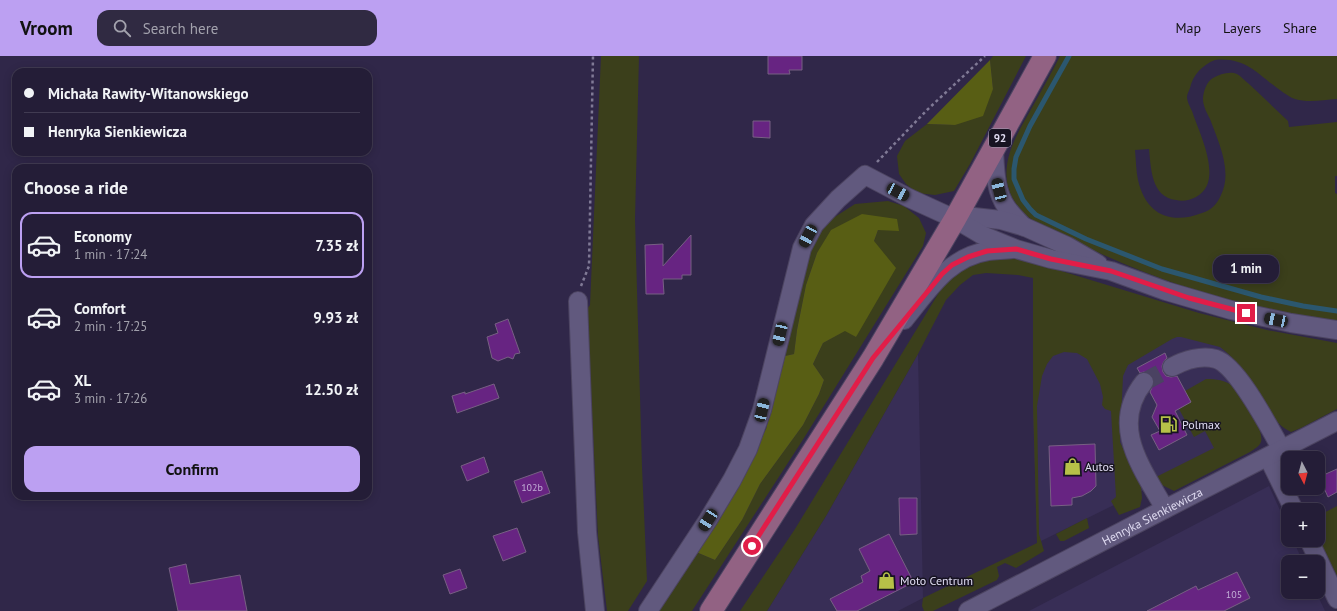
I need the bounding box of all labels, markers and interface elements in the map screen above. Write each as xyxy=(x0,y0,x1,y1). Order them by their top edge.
search box xyxy=(97,10,377,46)
text: Vroom xyxy=(20,16,73,40)
icon: search xyxy=(111,17,133,39)
text: Search here xyxy=(143,19,218,38)
text: Map xyxy=(1175,19,1201,37)
text: Layers xyxy=(1223,19,1261,37)
text: Share xyxy=(1283,19,1317,37)
text: Michała Rawity-Witanowskiego xyxy=(48,84,249,103)
text: Henryka Sienkiewicza xyxy=(48,122,187,141)
road number: 92 xyxy=(989,129,1011,147)
text: Choose a ride xyxy=(24,176,128,199)
car xyxy=(990,177,1008,203)
car xyxy=(885,181,911,203)
car xyxy=(797,223,819,249)
icon: car xyxy=(26,227,62,263)
text: Economy xyxy=(74,227,132,246)
text: 7.35 zł xyxy=(315,236,358,255)
text: 1 min · 17:24 xyxy=(74,246,147,263)
callout: 1 min xyxy=(1213,255,1279,283)
text: 1 min xyxy=(1230,260,1262,277)
icon: car xyxy=(26,299,62,335)
text: Comfort xyxy=(74,299,126,318)
route end xyxy=(1237,304,1255,322)
text: 9.93 zł xyxy=(313,308,358,327)
car xyxy=(1263,312,1289,328)
text: 2 min · 17:25 xyxy=(74,318,147,335)
car xyxy=(771,321,789,347)
icon: car xyxy=(26,371,62,407)
text: XL xyxy=(74,371,91,390)
text: 12.50 zł xyxy=(305,380,358,399)
text: 3 min · 17:26 xyxy=(74,390,147,407)
car xyxy=(753,397,771,423)
fuel station icon: Polmax xyxy=(1159,414,1179,434)
place label: Polmax xyxy=(1182,417,1220,432)
button: Confirm xyxy=(24,446,360,492)
north arrow xyxy=(1281,451,1325,495)
map controls xyxy=(1281,451,1325,599)
shop icon: Autos xyxy=(1062,456,1082,476)
place label: Autos xyxy=(1085,459,1114,474)
house number: 102b xyxy=(521,481,543,494)
street label: Henryka Sienkiewicza xyxy=(1099,484,1205,548)
button: + xyxy=(1281,503,1325,547)
car xyxy=(696,507,720,533)
route start xyxy=(743,537,761,555)
button: − xyxy=(1281,555,1325,599)
shop icon: Moto Centrum xyxy=(877,570,897,590)
place label: Moto Centrum xyxy=(900,573,973,588)
house number: 105 xyxy=(1226,588,1242,601)

